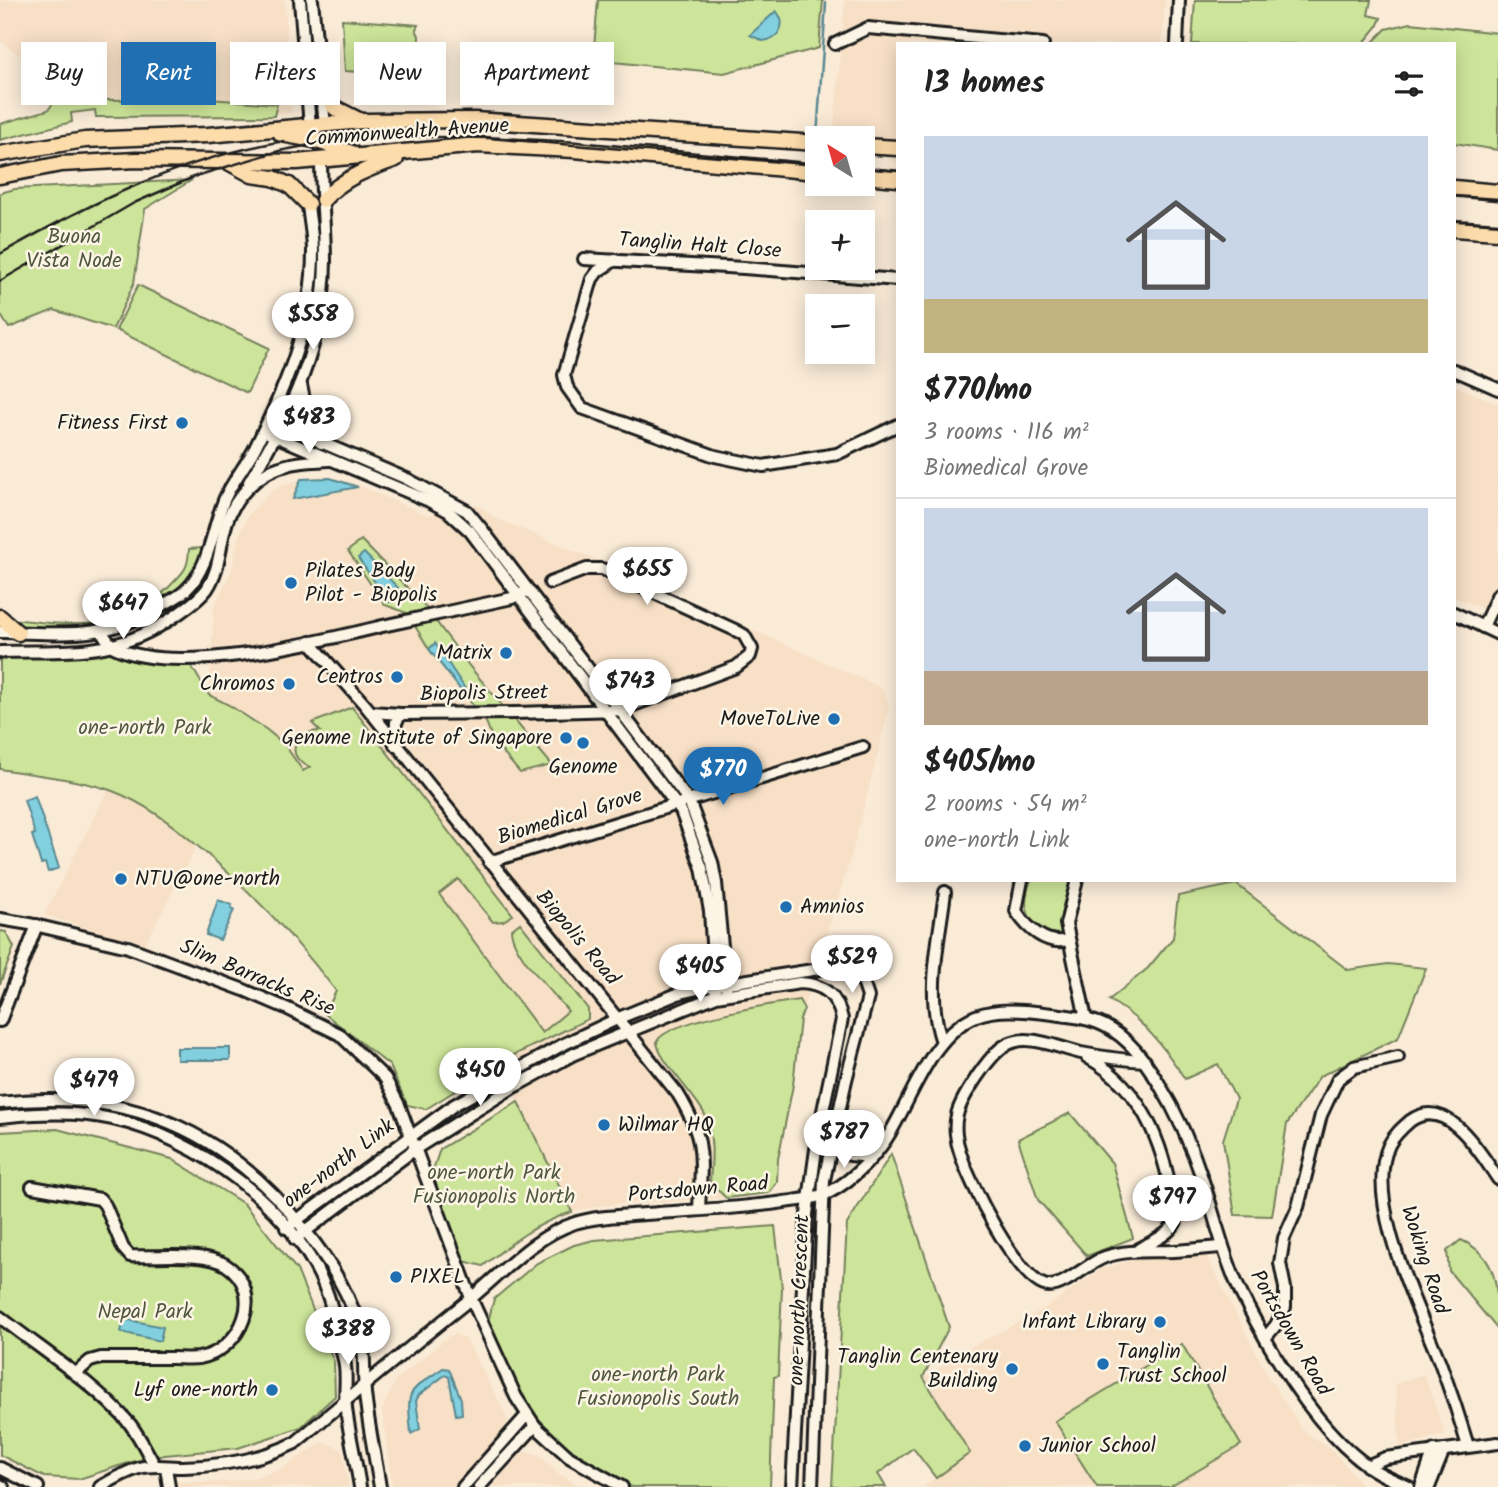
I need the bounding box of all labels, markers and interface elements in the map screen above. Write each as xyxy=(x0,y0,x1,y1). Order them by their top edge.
chip: Buy xyxy=(21,42,107,105)
chip: Rent xyxy=(121,42,216,105)
chip: Filters xyxy=(230,42,340,105)
chip: New xyxy=(354,42,446,105)
chip: Apartment xyxy=(460,42,614,105)
text: 13 homes xyxy=(924,60,1045,108)
icon: filters xyxy=(1390,65,1428,103)
street label: Commonwealth Avenue xyxy=(304,109,511,157)
north arrow xyxy=(805,126,875,196)
map controls xyxy=(805,126,875,364)
icon: home xyxy=(1113,182,1239,308)
button: + xyxy=(805,210,875,280)
park label: Buona Vista Node xyxy=(26,221,122,278)
street label: Tanglin Halt Close xyxy=(617,224,783,268)
pin: $558 xyxy=(272,292,354,352)
button: − xyxy=(805,294,875,364)
text: $558 xyxy=(288,297,338,333)
text: $770/mo xyxy=(924,367,1032,415)
pin: $483 xyxy=(268,396,350,455)
text: $483 xyxy=(283,400,335,436)
place label: Fitness First xyxy=(57,407,169,440)
marker: Fitness First xyxy=(174,415,190,431)
text: 3 rooms · 116 m² xyxy=(924,415,1089,451)
text: Biomedical Grove xyxy=(924,451,1088,487)
pin: $655 xyxy=(606,548,688,607)
text: $655 xyxy=(622,552,672,588)
icon: home xyxy=(1113,554,1239,680)
place label: Pilates Body Pilot - Biopolis xyxy=(305,555,437,612)
marker: Pilates Body Pilot - Biopolis xyxy=(283,575,299,591)
pin: $647 xyxy=(82,582,164,641)
text: $647 xyxy=(98,586,148,622)
place label: Matrix xyxy=(437,637,493,670)
marker: Matrix xyxy=(498,645,514,661)
pin: $743 xyxy=(589,660,671,719)
place label: Centros xyxy=(316,661,383,694)
text: $743 xyxy=(605,664,655,700)
place label: Chromos xyxy=(200,668,275,701)
marker: Centros xyxy=(389,669,405,685)
marker: Chromos xyxy=(281,676,297,692)
street label: Biopolis Street xyxy=(420,676,549,712)
place label: MoveToLive xyxy=(720,703,821,736)
marker: MoveToLive xyxy=(826,711,842,727)
park label: one-north Park xyxy=(78,712,212,745)
place label: Genome Institute of Singapore xyxy=(281,722,553,755)
marker: Genome Institute of Singapore xyxy=(558,730,574,746)
marker: Genome xyxy=(575,735,591,751)
text: $405/mo xyxy=(924,739,1035,787)
pin: $770 xyxy=(682,748,764,807)
place label: Genome xyxy=(548,751,618,784)
text: $770 xyxy=(699,752,747,788)
street label: Biomedical Grove xyxy=(493,779,647,855)
text: 2 rooms · 54 m² xyxy=(924,787,1087,823)
text: one-north Link xyxy=(924,823,1069,859)
place label: NTU@one-north xyxy=(135,863,280,896)
marker: NTU@one-north xyxy=(113,871,129,887)
street label: Biopolis Road xyxy=(527,883,628,994)
place label: Amnios xyxy=(800,891,864,924)
marker: Amnios xyxy=(778,899,794,915)
street label: Slim Barracks Rise xyxy=(174,930,340,1026)
pin: $529 xyxy=(811,936,893,995)
text: $529 xyxy=(827,940,877,976)
pin: $405 xyxy=(659,944,741,1004)
text: $405 xyxy=(675,949,725,985)
pin: $450 xyxy=(439,1048,521,1108)
text: $450 xyxy=(455,1053,505,1089)
pin: $479 xyxy=(53,1058,135,1118)
text: $479 xyxy=(70,1063,118,1099)
place label: Wilmar HQ xyxy=(618,1109,714,1142)
pin: $787 xyxy=(803,1110,885,1170)
street label: one-north Link xyxy=(276,1111,402,1217)
text: $787 xyxy=(820,1115,868,1151)
marker: Wilmar HQ xyxy=(596,1117,612,1133)
park label: one-north Park Fusionopolis North xyxy=(413,1157,575,1214)
street label: Portsdown Road xyxy=(626,1167,770,1213)
pin: $797 xyxy=(1131,1176,1213,1235)
text: $797 xyxy=(1149,1180,1195,1216)
street label: Woking Road xyxy=(1391,1201,1457,1319)
street label: one-north Crescent xyxy=(781,1213,820,1386)
place label: PIXEL xyxy=(410,1261,465,1294)
street label: Portsdown Road xyxy=(1241,1264,1340,1403)
marker: PIXEL xyxy=(388,1269,404,1285)
park label: Nepal Park xyxy=(97,1296,193,1329)
place label: Infant Library xyxy=(1022,1306,1146,1339)
pin: $388 xyxy=(307,1308,389,1367)
text: $388 xyxy=(321,1312,375,1348)
marker: Infant Library xyxy=(1152,1314,1168,1330)
place label: Tanglin Trust School xyxy=(1117,1336,1227,1393)
place label: Tanglin Centenary Building xyxy=(837,1341,998,1398)
marker: Tanglin Trust School xyxy=(1095,1356,1111,1372)
park label: one-north Park Fusionopolis South xyxy=(577,1359,739,1416)
marker: Tanglin Centenary Building xyxy=(1004,1361,1020,1377)
place label: Lyf one-north xyxy=(134,1374,258,1407)
marker: Lyf one-north xyxy=(264,1382,280,1398)
place label: Junior School xyxy=(1039,1430,1156,1463)
marker: Junior School xyxy=(1017,1438,1033,1454)

